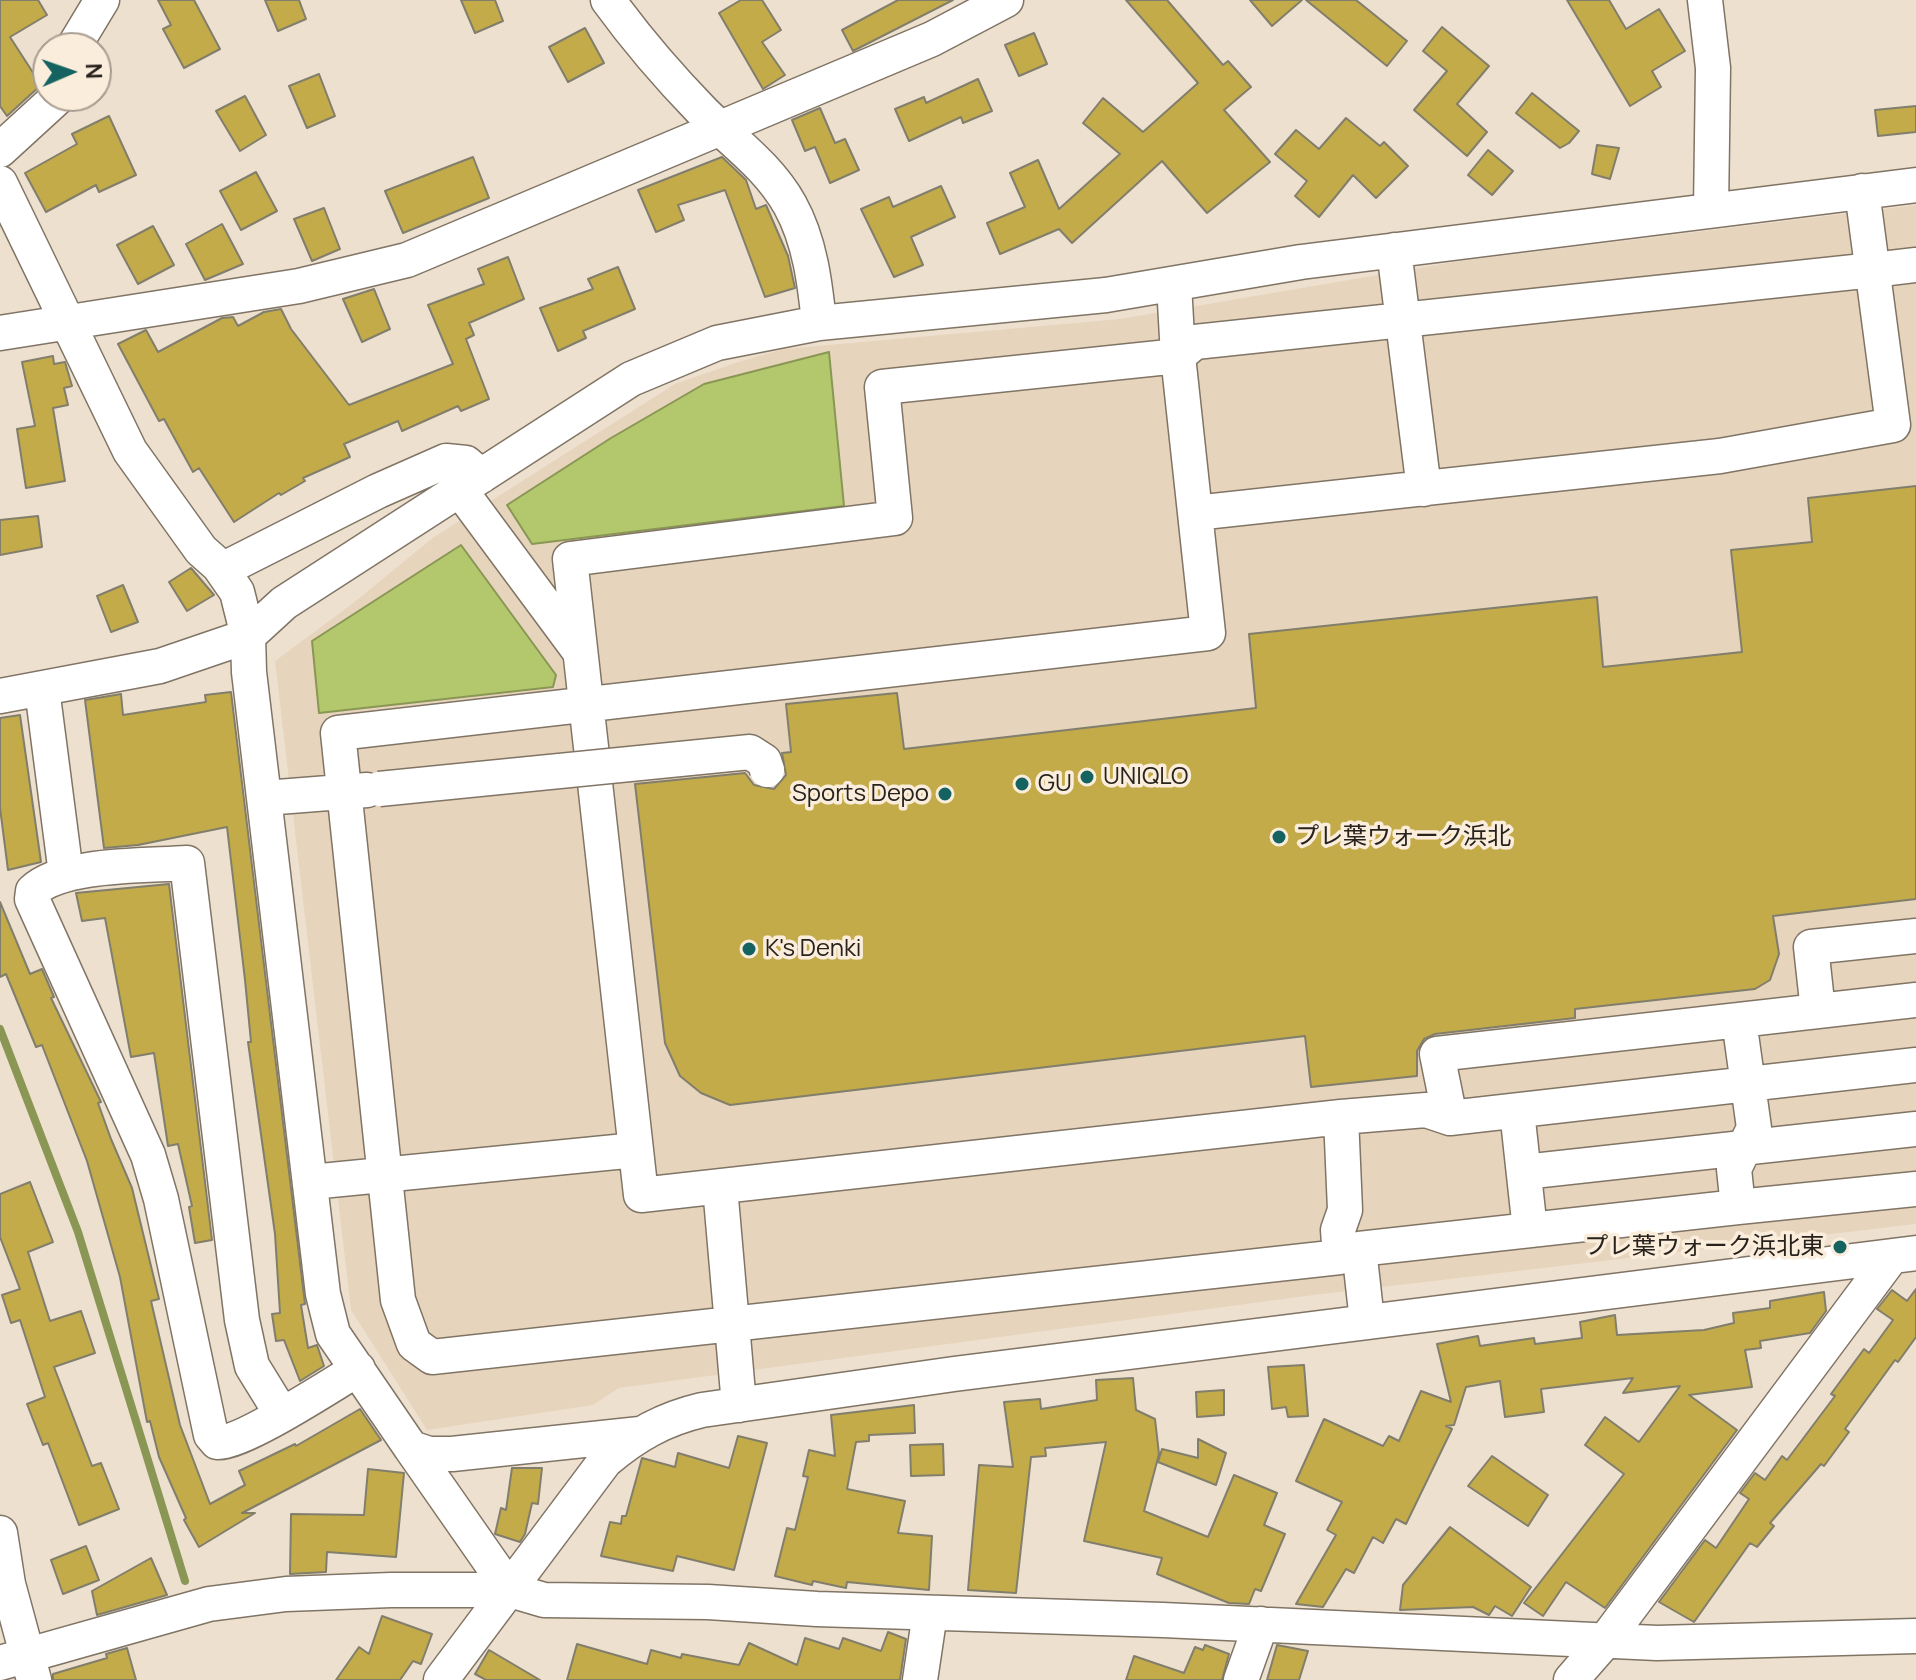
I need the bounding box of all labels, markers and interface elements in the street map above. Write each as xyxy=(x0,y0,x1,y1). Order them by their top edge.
north arrow xyxy=(32,32,112,112)
text: N xyxy=(79,63,109,80)
place label: UNIQLO xyxy=(1103,763,1188,791)
marker: UNIQLO xyxy=(1078,768,1096,786)
place label: GU xyxy=(1038,770,1072,798)
marker: GU xyxy=(1013,775,1031,793)
place label: Sports Depo xyxy=(792,780,929,808)
marker: Sports Depo xyxy=(936,785,954,803)
place label: プレ葉ウォーク浜北 xyxy=(1295,823,1511,851)
marker: プレ葉ウォーク浜北 xyxy=(1270,828,1288,846)
place label: K's Denki xyxy=(765,935,861,963)
marker: K's Denki xyxy=(740,940,758,958)
place label: プレ葉ウォーク浜北東 xyxy=(1584,1233,1824,1261)
marker: プレ葉ウォーク浜北東 xyxy=(1831,1238,1849,1256)

